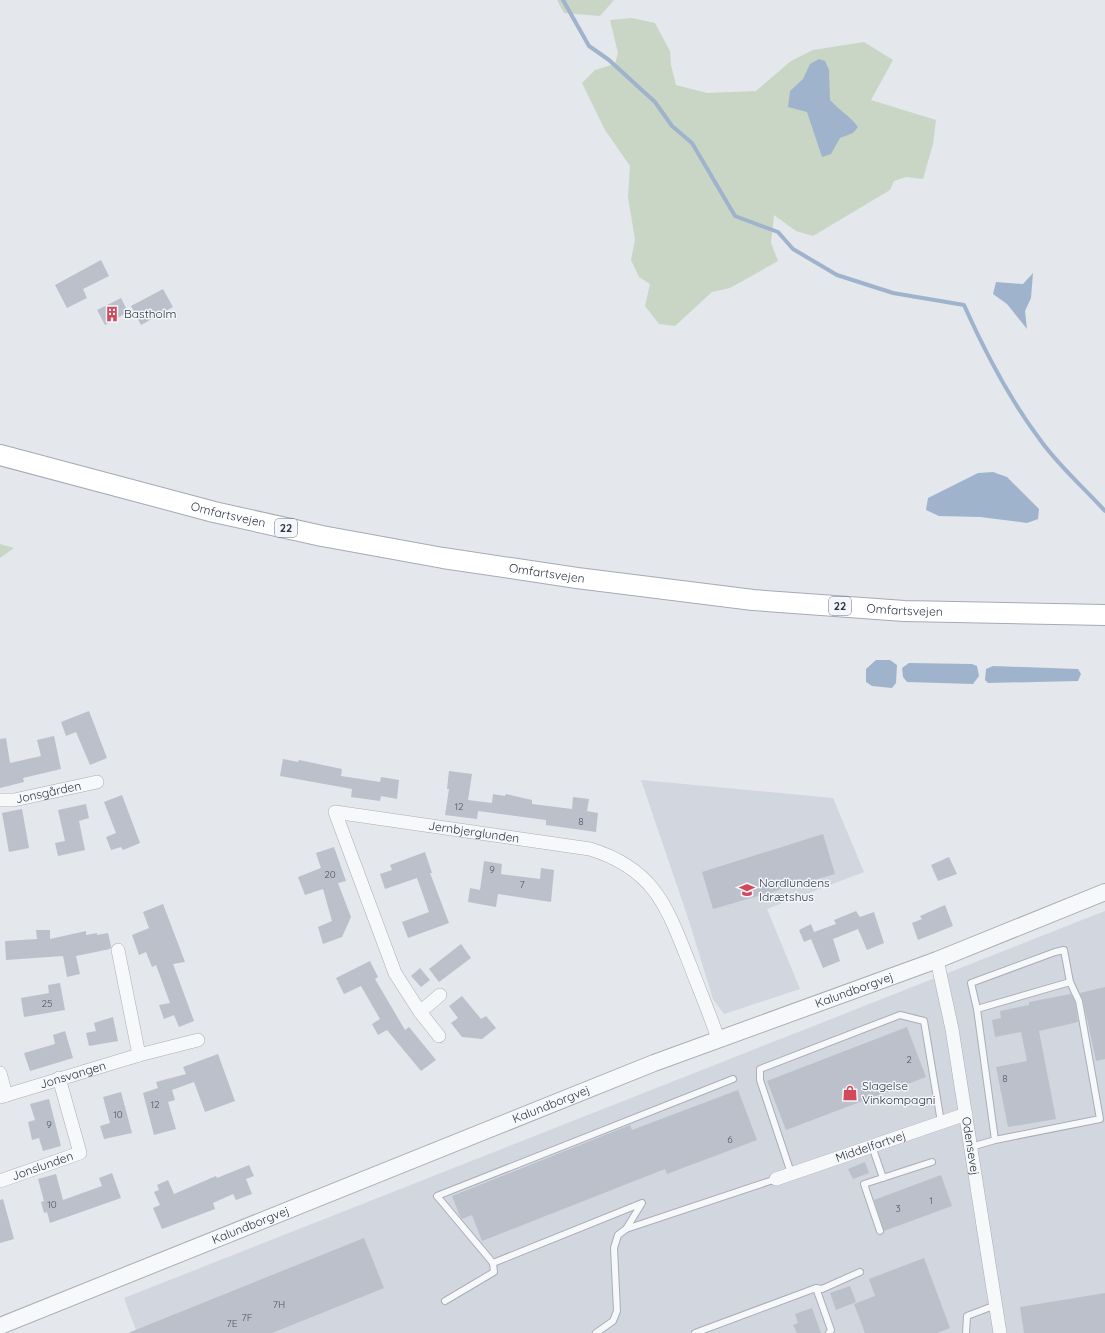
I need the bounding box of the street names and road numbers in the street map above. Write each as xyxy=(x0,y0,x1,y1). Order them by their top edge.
street label: Omfartsvejen xyxy=(189,498,267,530)
road number: 22 xyxy=(275,519,297,537)
street label: Omfartsvejen xyxy=(508,560,586,586)
road number: 22 xyxy=(829,597,851,615)
street label: Omfartsvejen xyxy=(866,600,943,619)
street label: Jonsgården xyxy=(14,778,82,806)
street label: Jernbjerglunden xyxy=(427,818,520,846)
street label: Kalundborgvej xyxy=(813,969,895,1011)
street label: Jonsvangen xyxy=(38,1057,107,1092)
street label: Kalundborgvej xyxy=(510,1082,592,1126)
street label: Odensevej xyxy=(959,1116,983,1176)
street label: Middelfartvej xyxy=(833,1127,908,1165)
street label: Jonslunden xyxy=(10,1148,75,1183)
street label: Kalundborgvej xyxy=(210,1203,291,1247)

